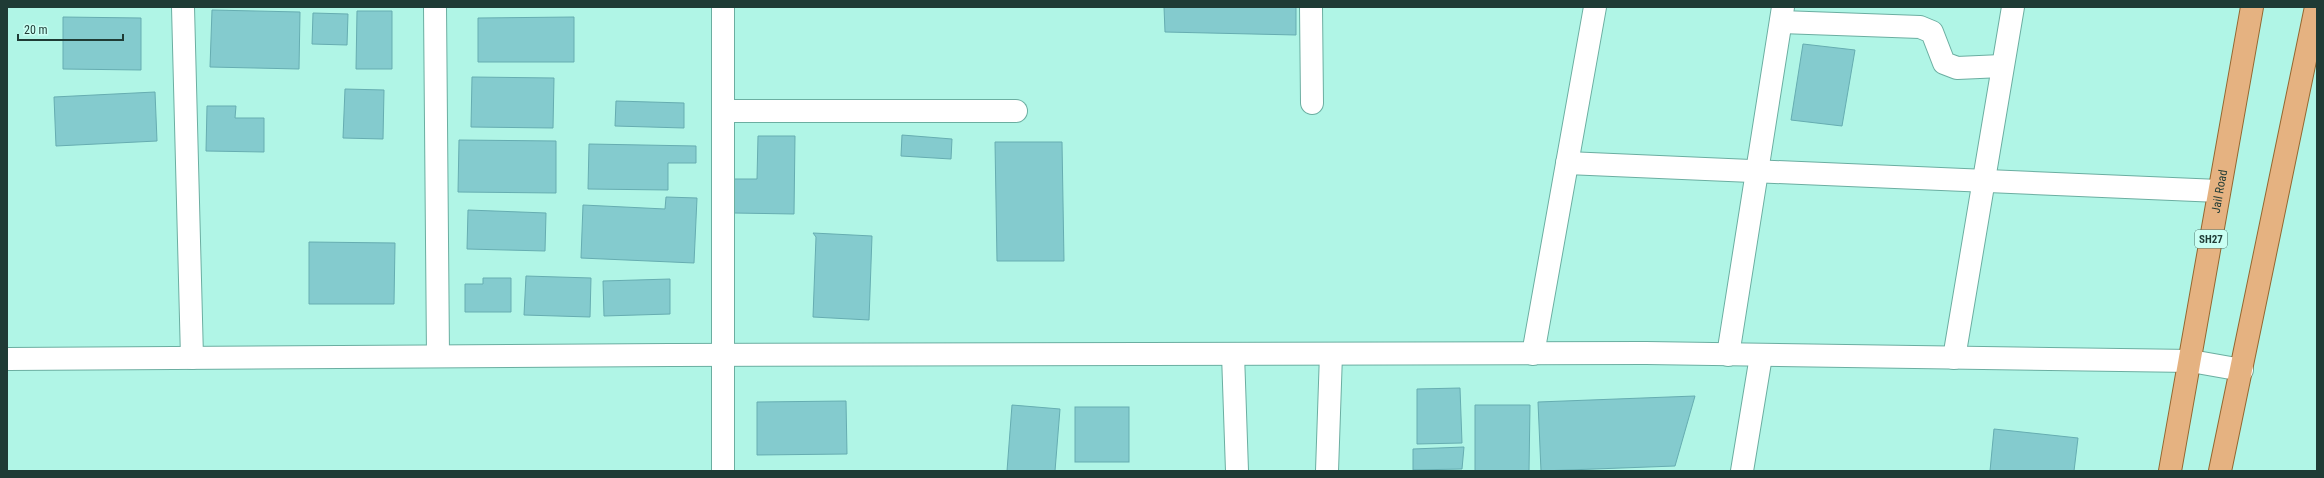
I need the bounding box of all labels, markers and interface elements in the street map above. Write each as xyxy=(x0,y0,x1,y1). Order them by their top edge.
scale bar xyxy=(18,16,123,42)
text: 20 m xyxy=(24,23,48,37)
street label: Jail Road xyxy=(2209,168,2230,214)
road number: SH27 xyxy=(2195,230,2227,248)

